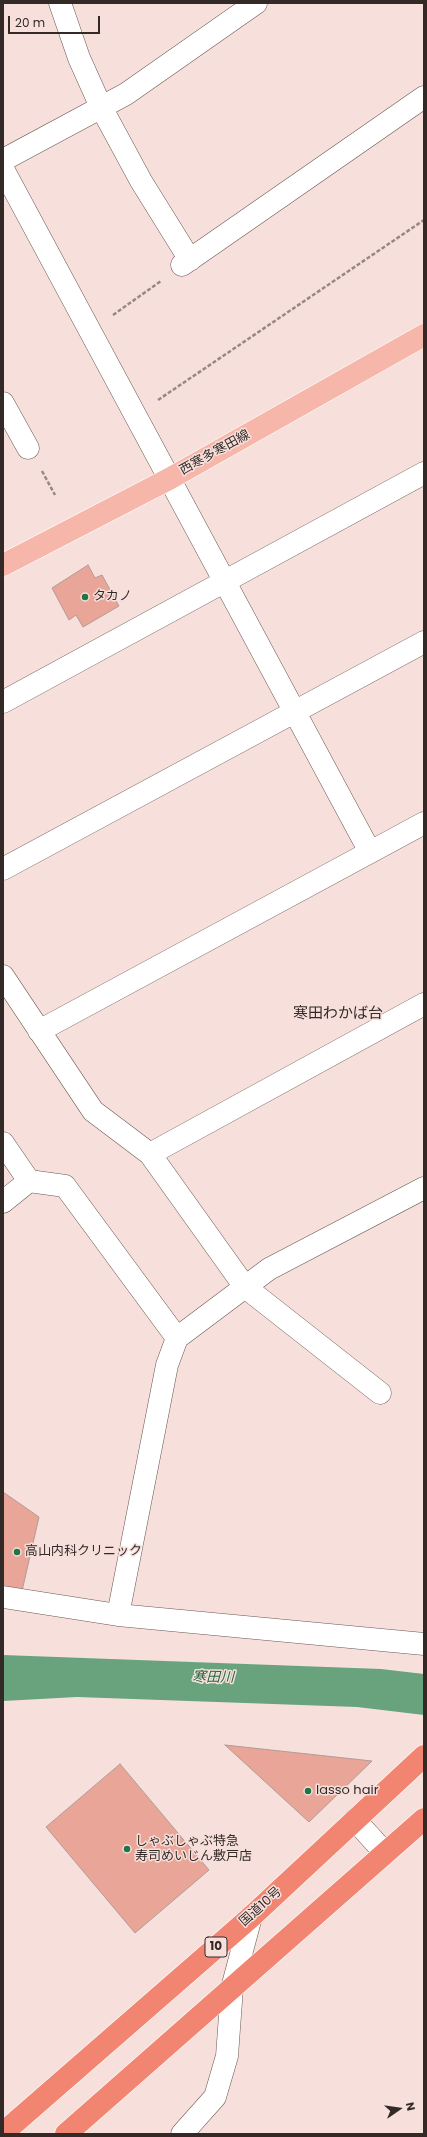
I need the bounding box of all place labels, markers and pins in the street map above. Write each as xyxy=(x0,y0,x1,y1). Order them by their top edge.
place label: タカノ xyxy=(93,589,132,605)
marker: タカノ xyxy=(80,592,90,602)
place label: 高山内科クリニック xyxy=(25,1544,142,1560)
marker: 高山内科クリニック xyxy=(12,1547,22,1557)
place label: lasso hair xyxy=(316,1783,379,1799)
marker: lasso hair xyxy=(303,1786,313,1796)
place label: しゃぶしゃぶ特急 寿司めいじん敷戸店 xyxy=(135,1834,252,1865)
marker: しゃぶしゃぶ特急 寿司めいじん敷戸店 xyxy=(122,1844,132,1854)

